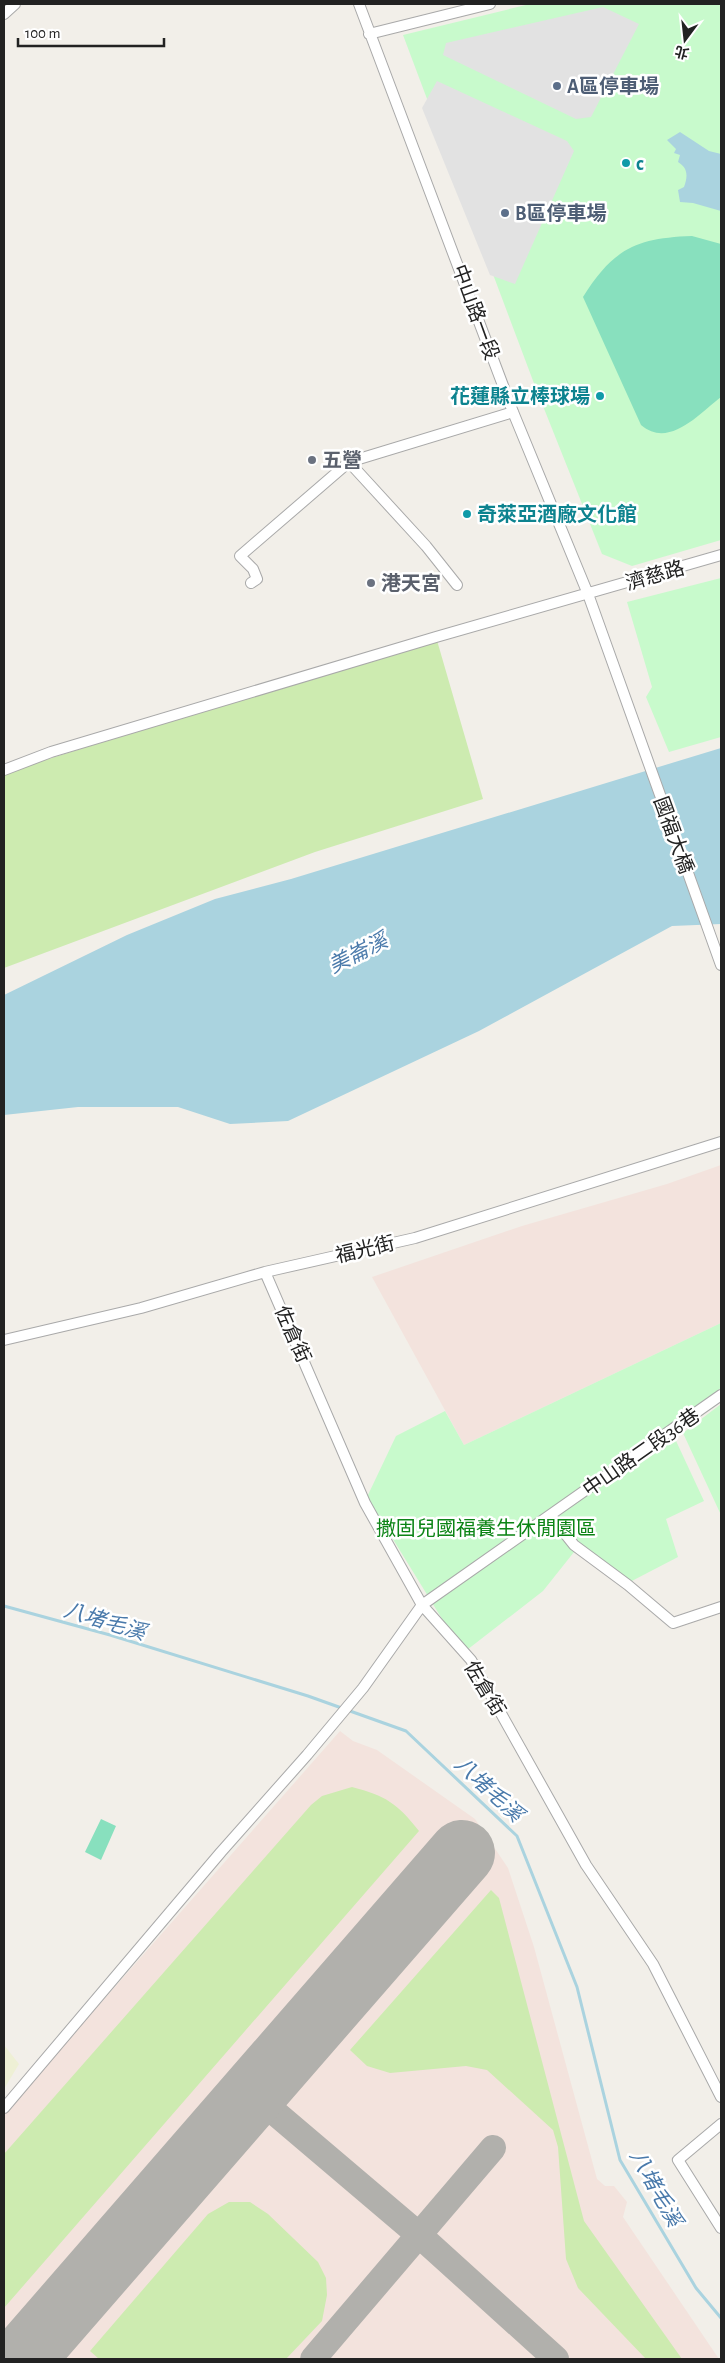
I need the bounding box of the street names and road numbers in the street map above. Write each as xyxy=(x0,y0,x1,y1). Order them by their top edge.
street label: 中山路一段 xyxy=(449,262,502,363)
street label: 濟慈路 xyxy=(623,556,687,594)
street label: 國福大橋 xyxy=(650,794,697,876)
street label: 福光街 xyxy=(334,1233,397,1266)
street label: 佐倉街 xyxy=(271,1302,315,1366)
street label: 中山路二段36巷 xyxy=(579,1404,704,1500)
street label: 佐倉街 xyxy=(460,1657,510,1719)

